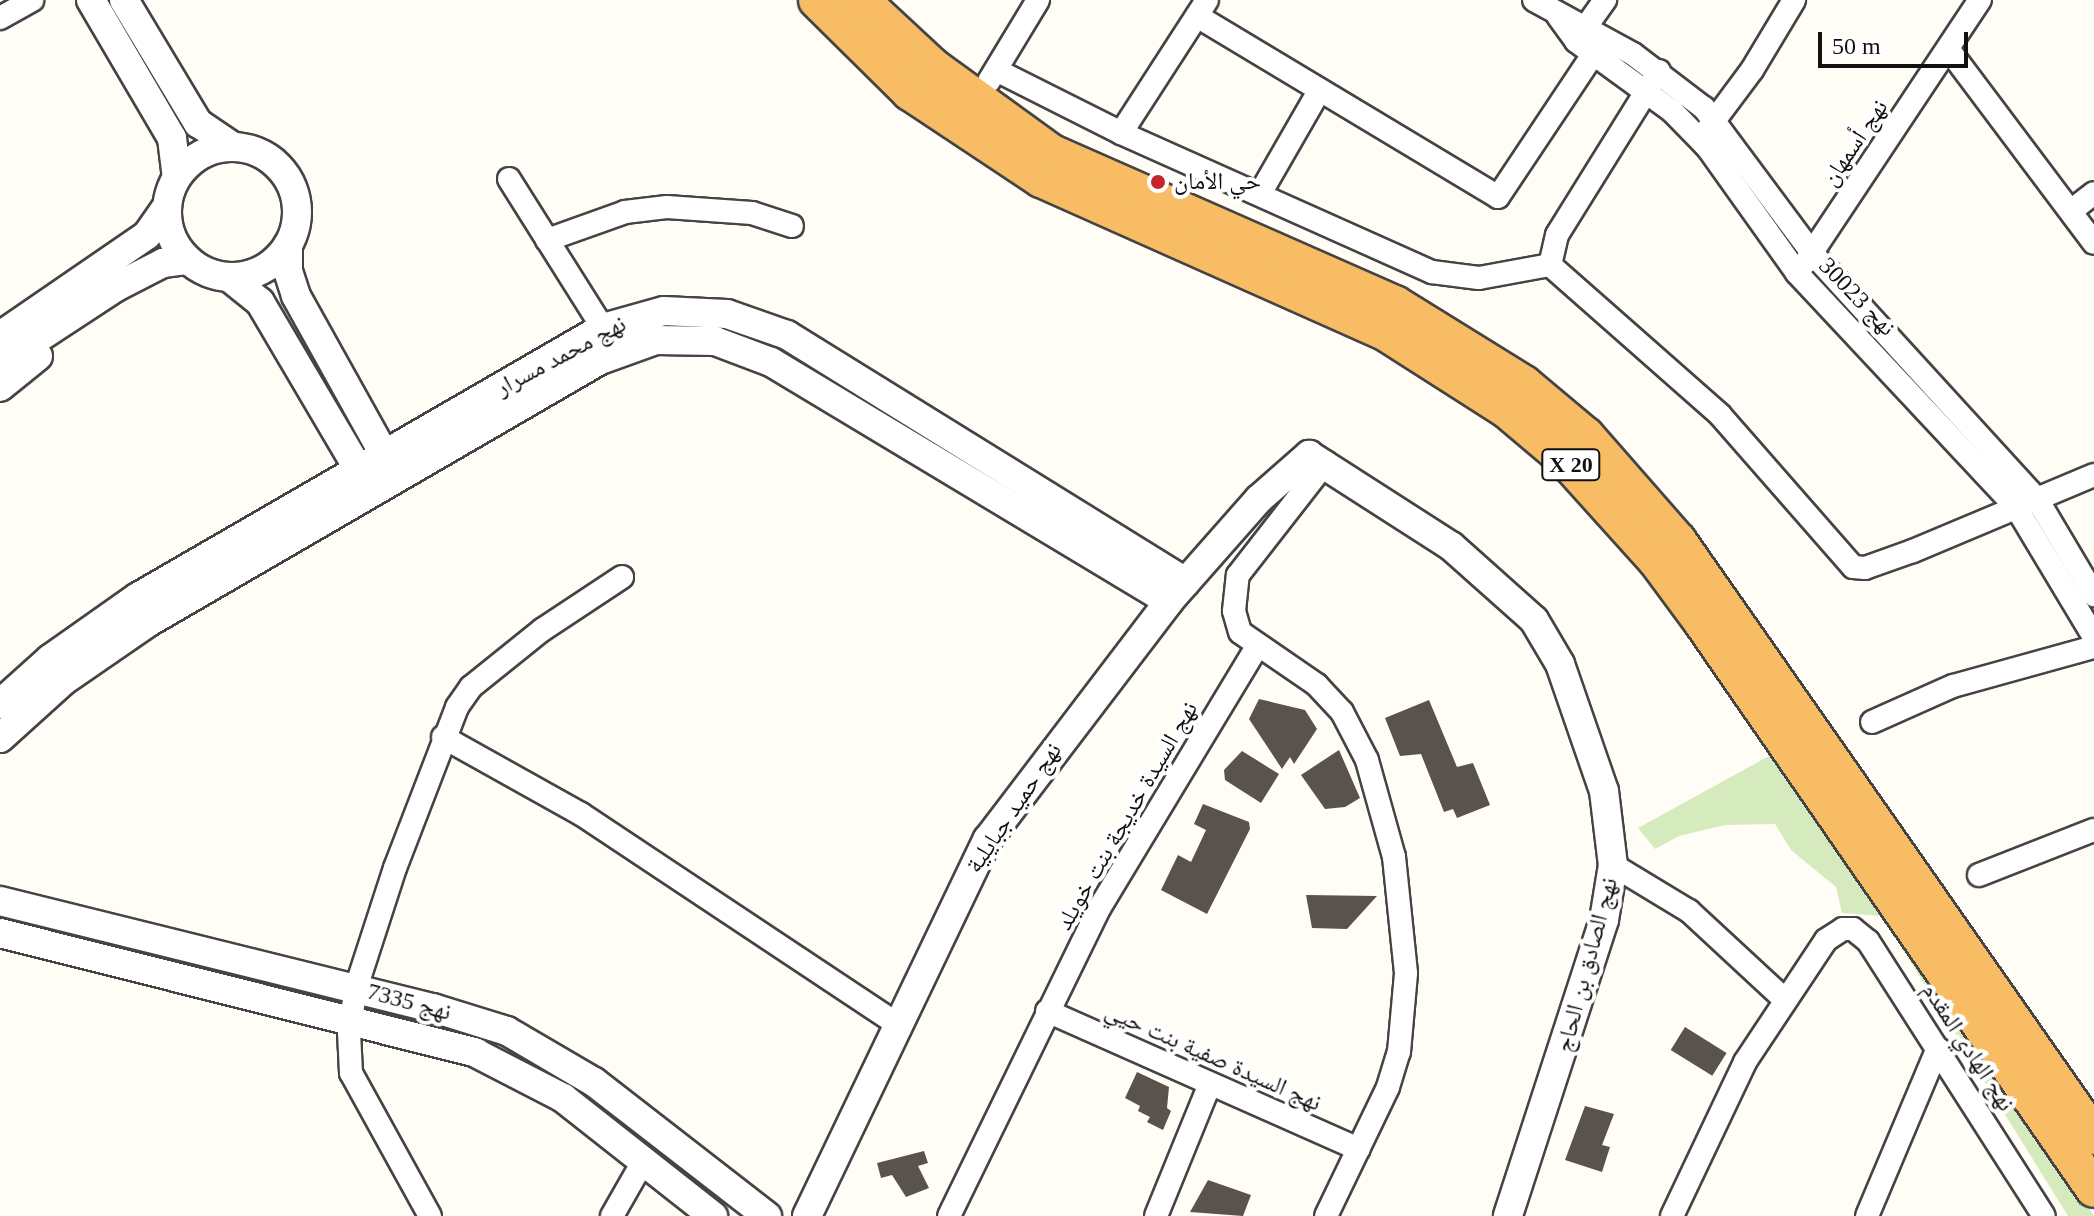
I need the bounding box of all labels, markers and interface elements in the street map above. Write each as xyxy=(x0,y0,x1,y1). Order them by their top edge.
scale bar xyxy=(1822,16,1972,66)
text: 50 m xyxy=(1832,33,1881,59)
street label: نهج أسمهان xyxy=(1816,94,1894,192)
place label: حي الأمان xyxy=(1174,168,1261,196)
marker: حي الأمان xyxy=(1149,173,1167,191)
street label: نهج 30023 xyxy=(1813,252,1901,342)
street label: نهج محمد مسرار xyxy=(491,310,631,402)
road number: X 20 xyxy=(1541,447,1601,483)
street label: نهج السيدة خديجة بنت خويلد xyxy=(1050,697,1204,935)
street label: نهج حميد جبايلية xyxy=(960,737,1068,879)
street label: نهج الصادق بن الحاج xyxy=(1550,875,1624,1055)
street label: نهج 7335 xyxy=(364,977,454,1027)
street label: نهج الهادي المقدم xyxy=(1916,977,2020,1117)
street label: نهج السيدة صفية بنت حيي xyxy=(1100,996,1326,1118)

